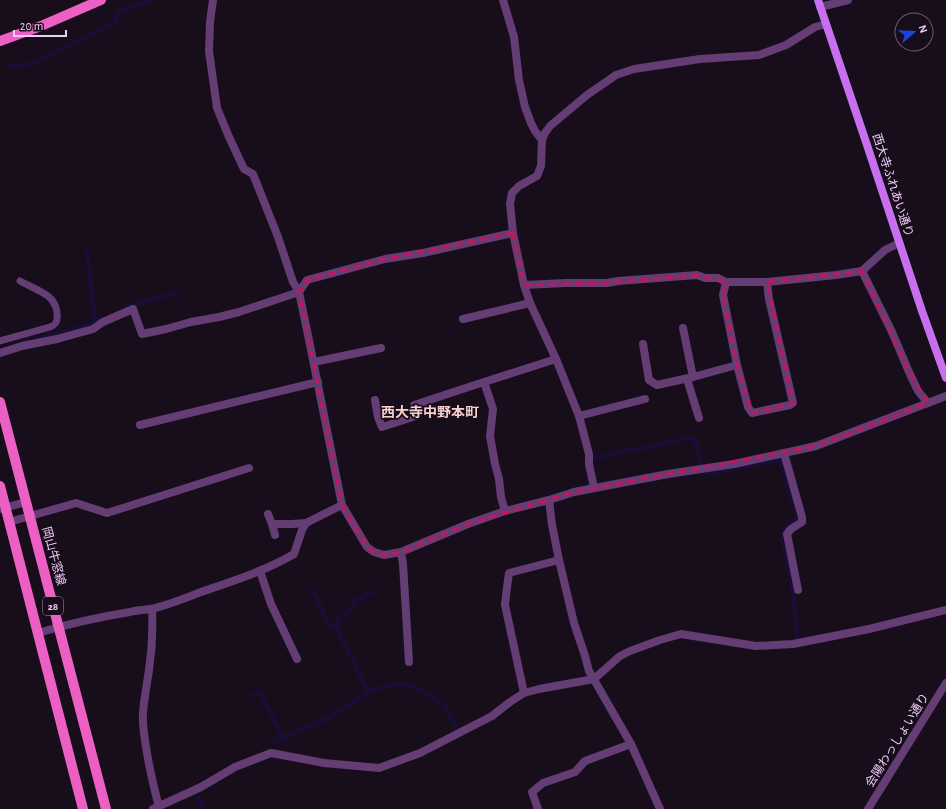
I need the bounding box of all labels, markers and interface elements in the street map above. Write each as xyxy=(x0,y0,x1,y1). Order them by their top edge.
scale bar xyxy=(14,12,66,38)
north arrow xyxy=(894,12,934,52)
text: 20 m xyxy=(20,20,43,32)
text: N xyxy=(917,23,929,34)
street label: 西大寺ふれあい通り xyxy=(871,131,916,238)
district label: 西大寺中野本町 xyxy=(381,405,479,420)
street label: 岡山牛窓線 xyxy=(40,525,69,587)
road number: 28 xyxy=(43,597,63,615)
street label: 会陽わっしょい通り xyxy=(862,690,931,789)

